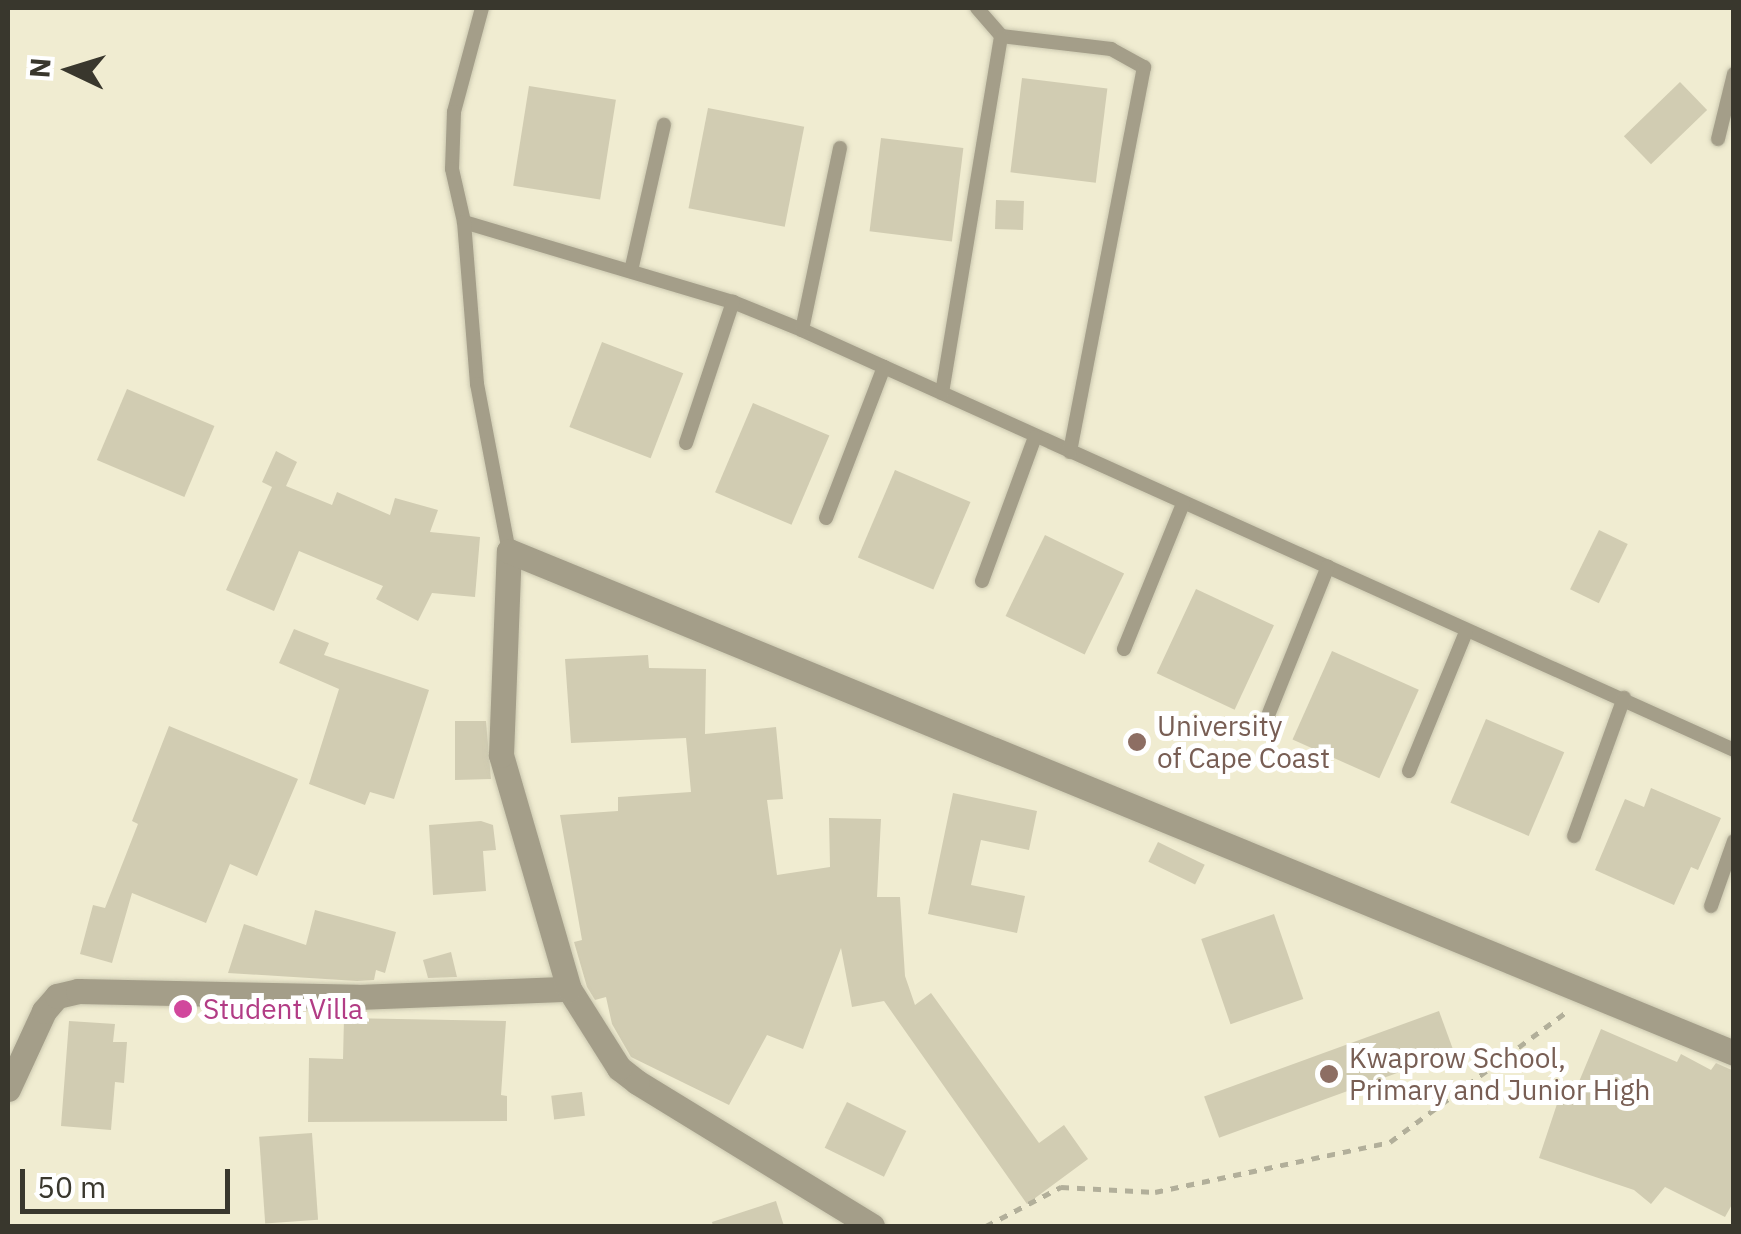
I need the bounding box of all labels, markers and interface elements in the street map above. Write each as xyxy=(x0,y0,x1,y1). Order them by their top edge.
north arrow xyxy=(20,20,120,120)
text: N xyxy=(20,56,59,79)
place label: University of Cape Coast xyxy=(1157,709,1330,775)
marker: University of Cape Coast xyxy=(1126,731,1148,753)
place label: Student Villa xyxy=(203,992,363,1026)
marker: Student Villa xyxy=(172,998,194,1020)
place label: Kwaprow School, Primary and Junior High xyxy=(1349,1041,1650,1107)
marker: Kwaprow School, Primary and Junior High xyxy=(1318,1063,1340,1085)
scale bar xyxy=(25,1149,235,1211)
text: 50 m xyxy=(37,1167,106,1206)

